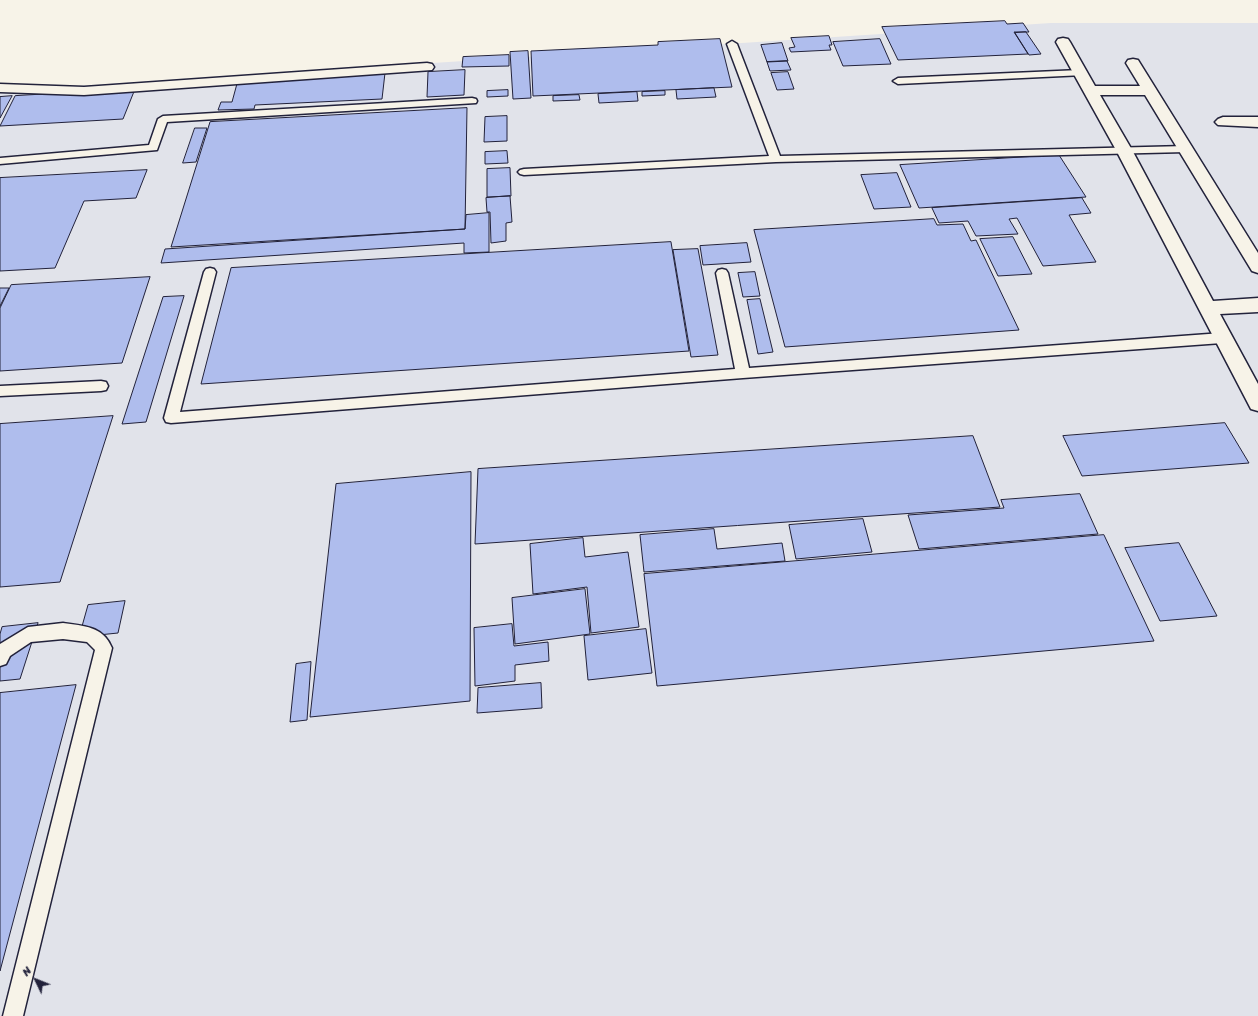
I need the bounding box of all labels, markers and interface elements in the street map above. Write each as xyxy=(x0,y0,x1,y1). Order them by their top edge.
north arrow xyxy=(16,960,56,1000)
text: N xyxy=(17,962,36,981)

